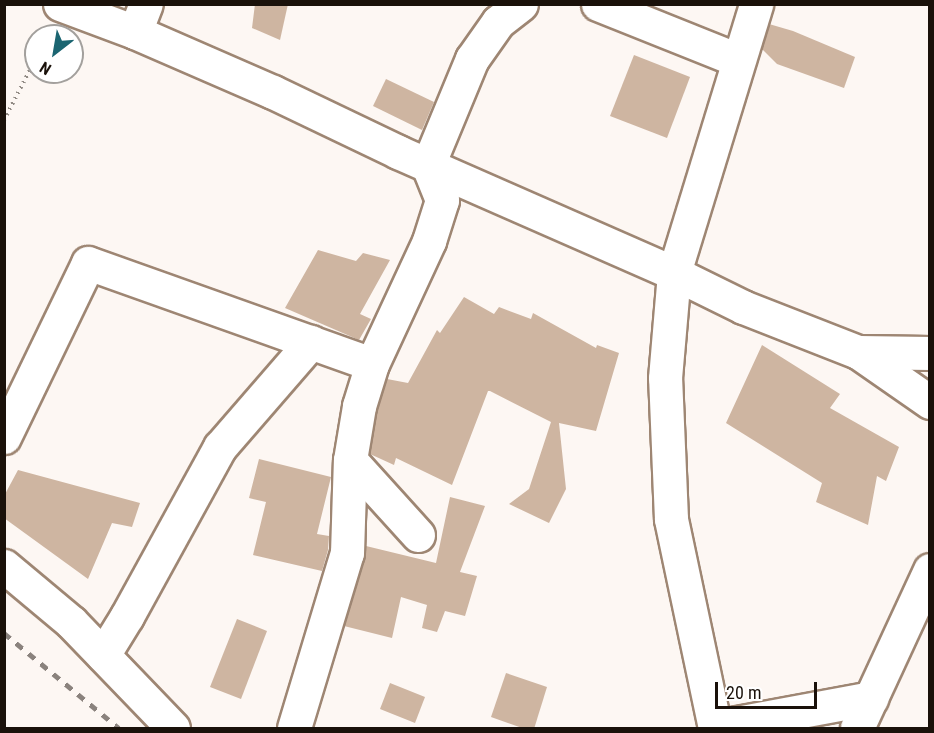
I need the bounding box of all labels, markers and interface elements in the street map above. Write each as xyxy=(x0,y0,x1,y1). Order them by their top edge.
north arrow xyxy=(24,24,84,84)
text: N xyxy=(36,57,55,79)
scale bar xyxy=(718,670,820,708)
text: 20 m xyxy=(726,682,761,703)

